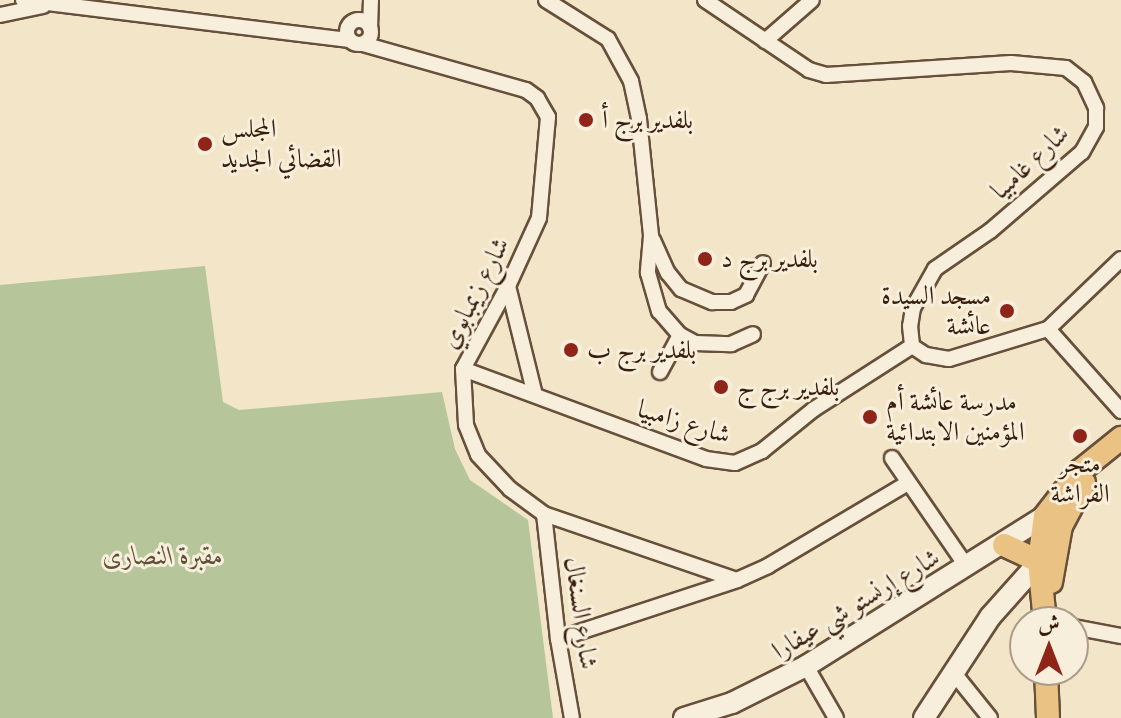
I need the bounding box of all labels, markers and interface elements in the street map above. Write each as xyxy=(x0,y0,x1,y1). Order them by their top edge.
place label: بلفدير برج أ xyxy=(602,104,693,136)
marker: بلفدير برج أ xyxy=(577,111,595,129)
place label: المجلس القضائي الجديد xyxy=(221,113,342,174)
street label: شارع غامبيا xyxy=(984,118,1076,206)
marker: المجلس القضائي الجديد xyxy=(196,135,214,153)
street label: شارع زيمبابوي xyxy=(434,232,516,354)
place label: بلفدير برج د xyxy=(721,243,818,275)
marker: بلفدير برج د xyxy=(696,250,714,268)
place label: مسجد السيدة عائشة xyxy=(881,280,991,342)
marker: مسجد السيدة عائشة xyxy=(998,302,1016,320)
place label: بلفدير برج ب xyxy=(587,334,696,366)
marker: بلفدير برج ب xyxy=(562,341,580,359)
place label: بلفدير برج ج xyxy=(737,371,839,403)
marker: بلفدير برج ج xyxy=(712,378,730,396)
place label: مدرسة عائشة أم المؤمنين الابتدائية xyxy=(886,386,1025,448)
street label: شارع زامبيا xyxy=(634,393,734,451)
marker: مدرسة عائشة أم المؤمنين الابتدائية xyxy=(861,408,879,426)
marker: متجر الفراشة xyxy=(1071,427,1089,445)
place label: متجر الفراشة xyxy=(1050,448,1110,510)
park label: مقبرة النصارى xyxy=(103,540,223,572)
street label: شارع إرنستو شي عيفارا xyxy=(766,542,946,666)
street label: شارع السنغال xyxy=(558,555,604,671)
north arrow xyxy=(1009,606,1089,686)
text: ش xyxy=(1038,611,1060,637)

